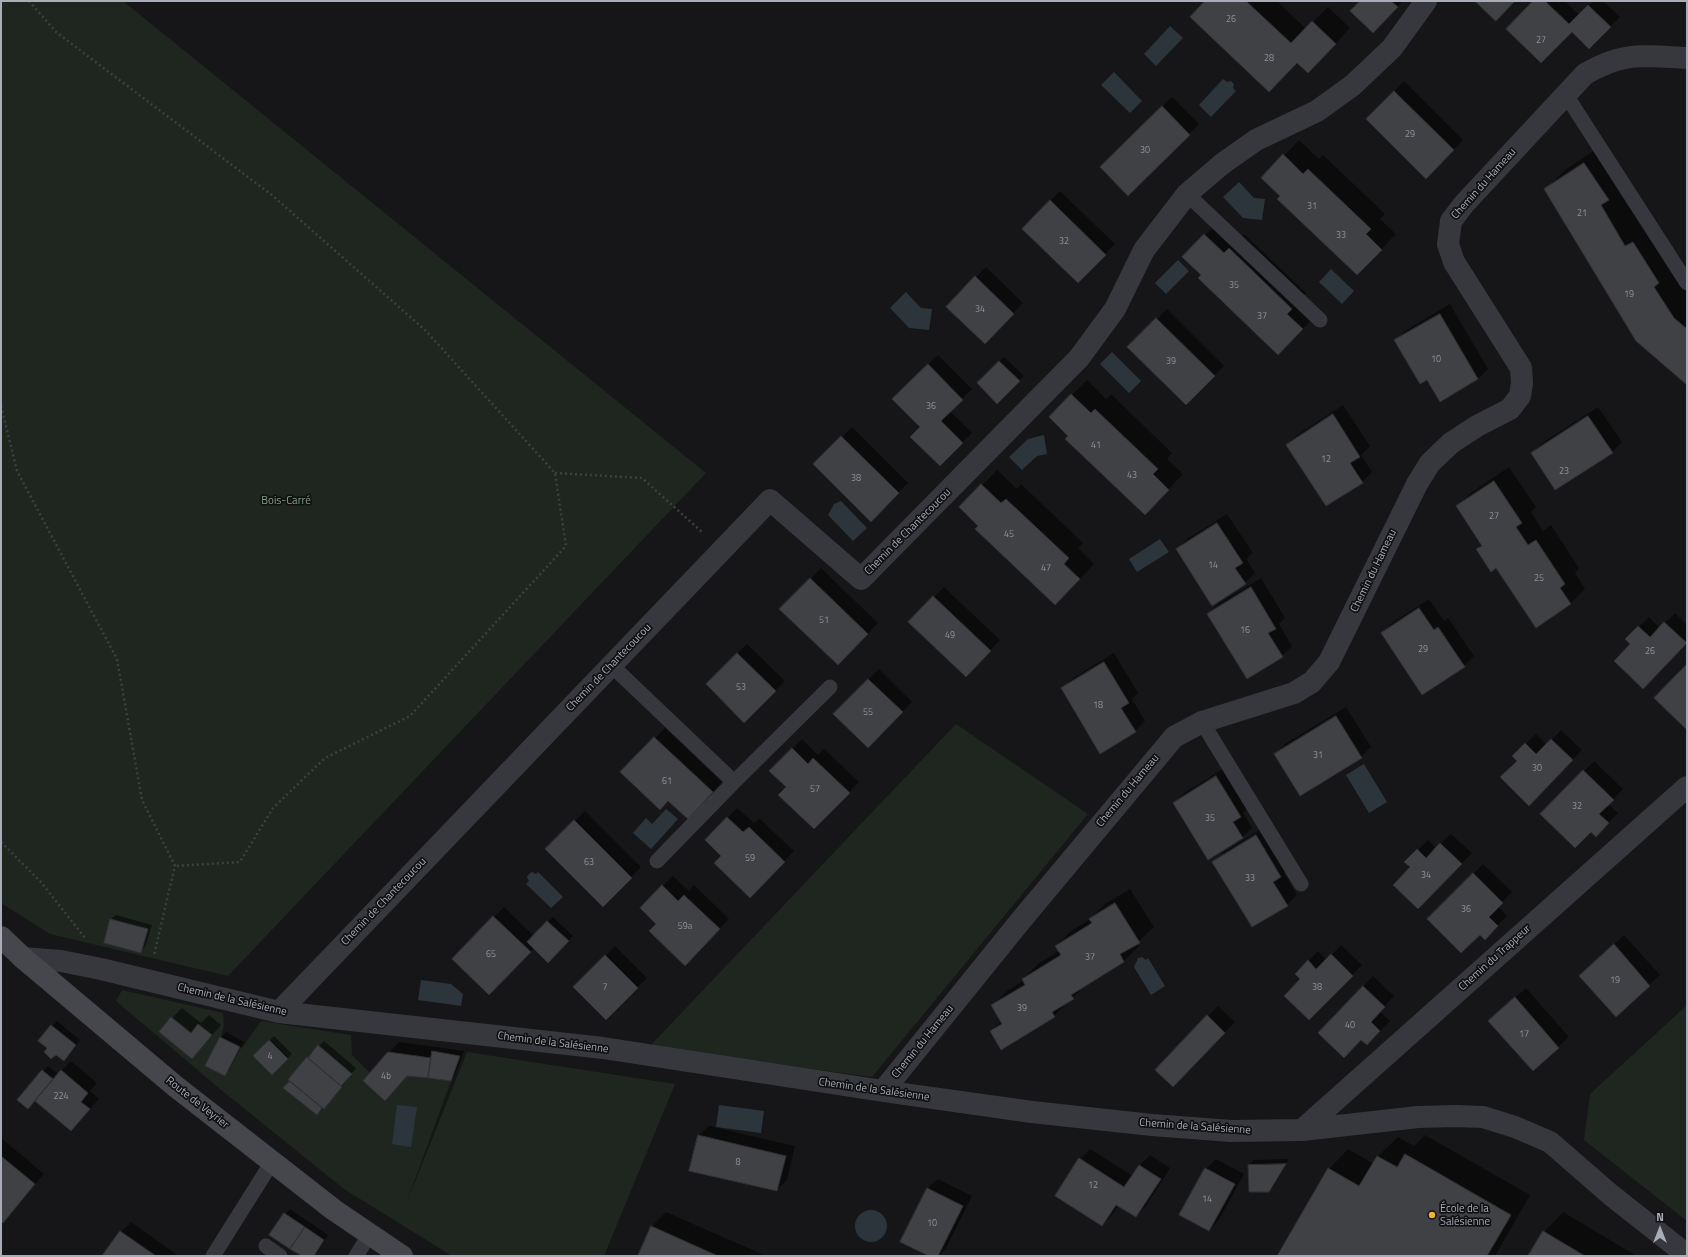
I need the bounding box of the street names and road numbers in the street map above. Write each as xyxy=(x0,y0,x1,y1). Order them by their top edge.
street label: Chemin du Hameau xyxy=(1449,146,1519,222)
street label: Chemin de Chantecoucou xyxy=(862,486,954,578)
street label: Chemin du Hameau xyxy=(1348,527,1400,615)
street label: Chemin de Chantecoucou xyxy=(564,621,654,715)
street label: Chemin du Hameau xyxy=(1094,752,1162,830)
street label: Chemin de Chantecoucou xyxy=(339,855,429,949)
street label: Chemin du Trappeur xyxy=(1456,922,1534,994)
street label: Chemin de la Salésienne xyxy=(176,981,288,1019)
street label: Chemin du Hameau xyxy=(889,1003,957,1081)
street label: Chemin de la Salésienne xyxy=(497,1030,609,1056)
street label: Route de Veyrier xyxy=(163,1074,231,1132)
street label: Chemin de la Salésienne xyxy=(818,1076,930,1104)
street label: Chemin de la Salésienne xyxy=(1139,1117,1251,1137)

